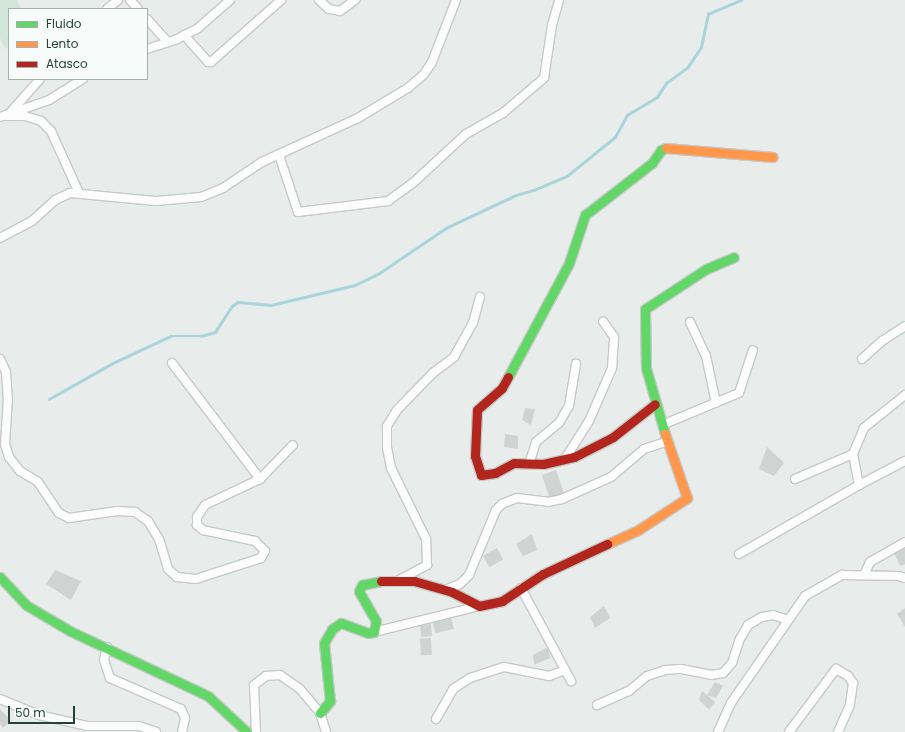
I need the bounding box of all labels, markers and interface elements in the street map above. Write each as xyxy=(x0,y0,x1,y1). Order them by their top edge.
legend xyxy=(8,8,148,80)
text: Fluido xyxy=(46,15,81,32)
text: Lento xyxy=(46,35,78,52)
text: Atasco xyxy=(46,55,88,72)
scale bar xyxy=(10,698,77,724)
text: 50 m xyxy=(15,704,46,721)

